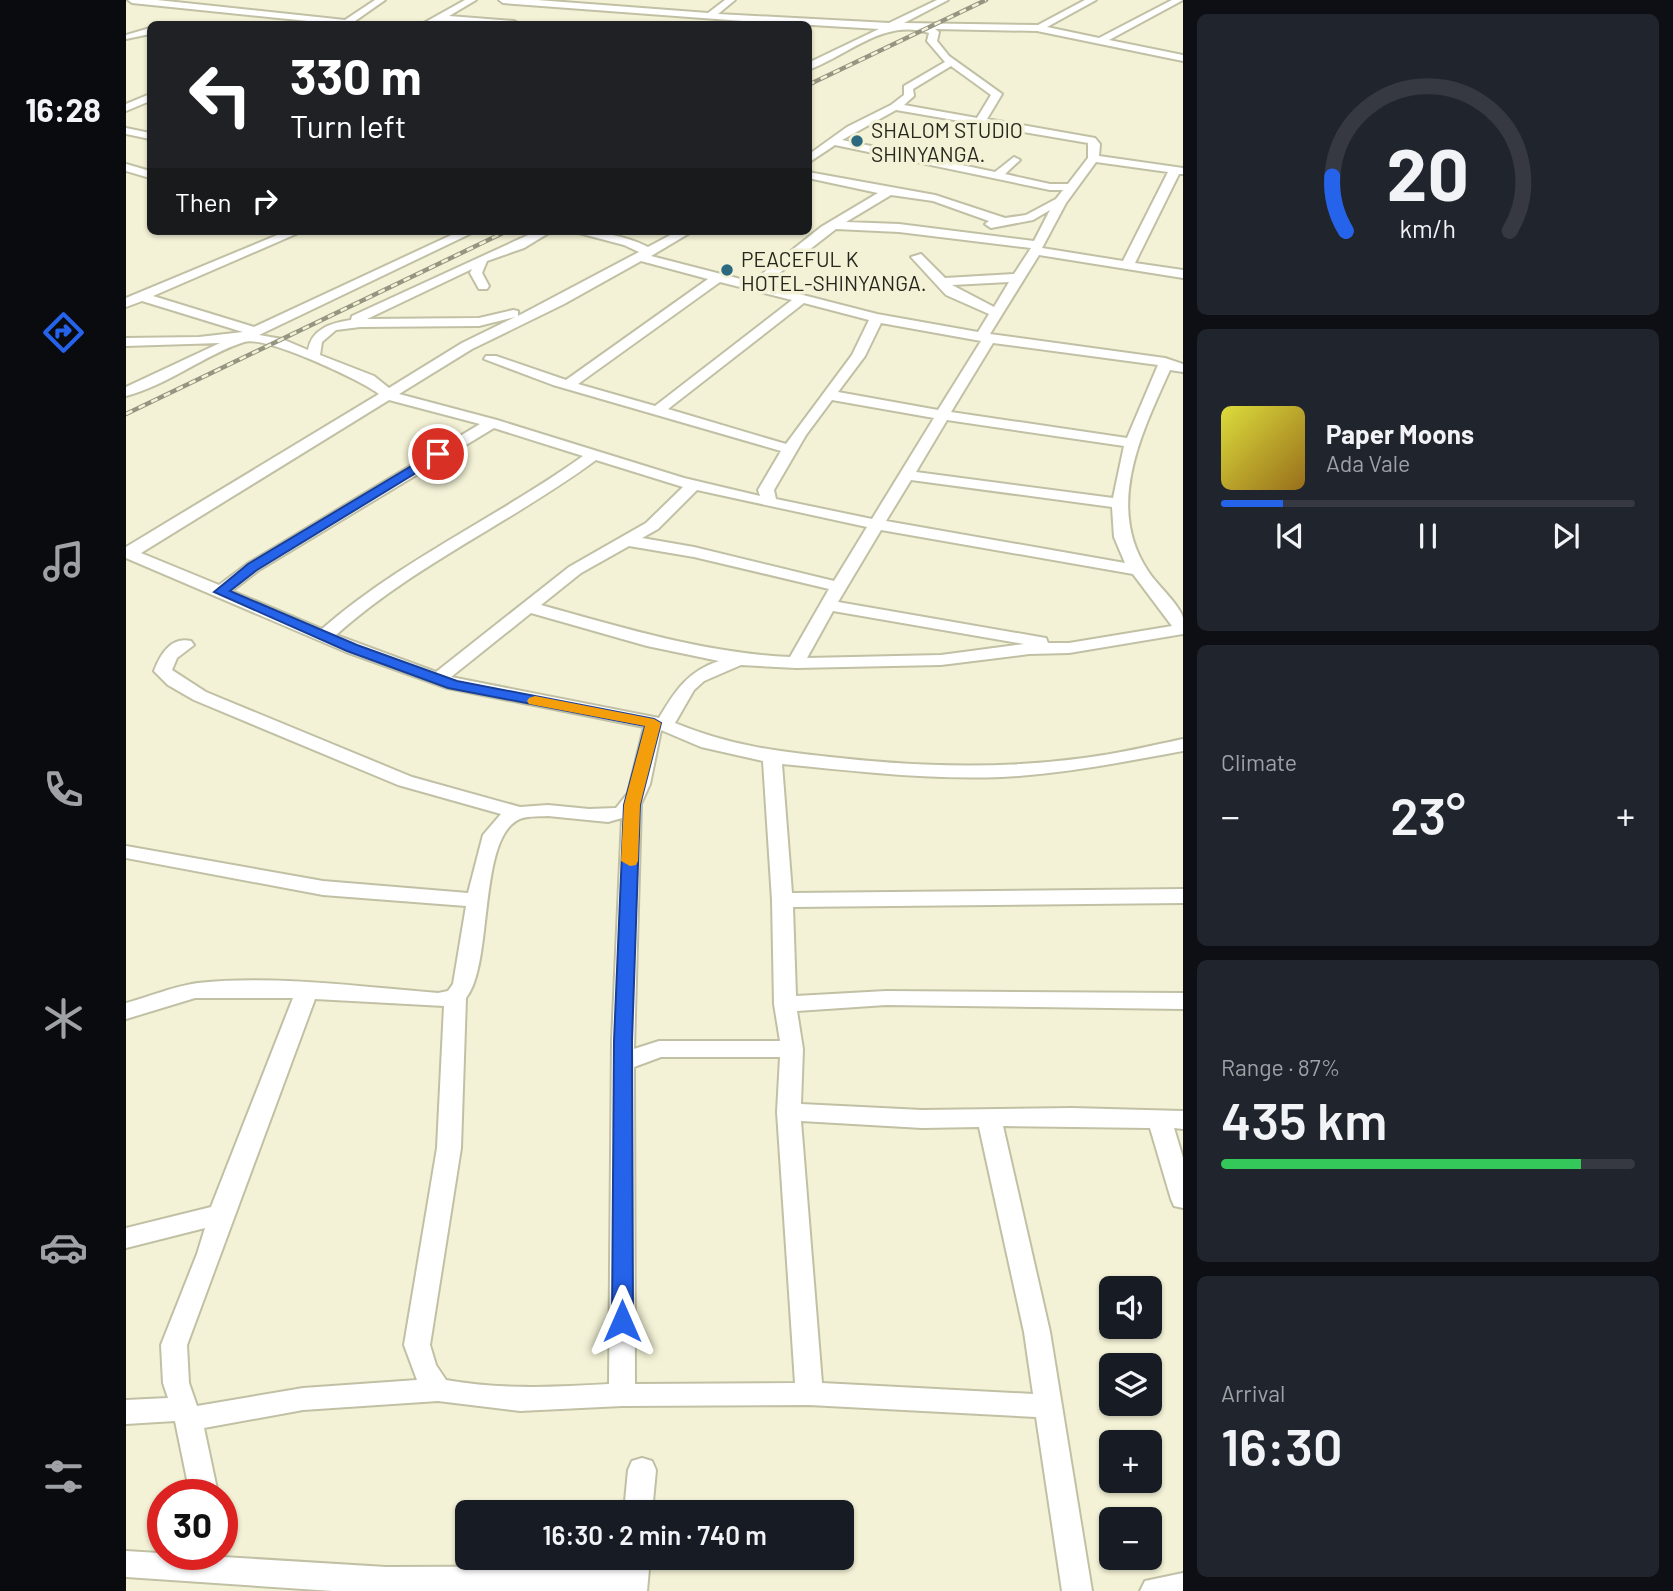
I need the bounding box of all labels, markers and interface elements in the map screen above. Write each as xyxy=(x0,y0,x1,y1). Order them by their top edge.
text: 330 m xyxy=(290,46,422,105)
icon: left xyxy=(175,49,266,140)
text: 16:28 xyxy=(25,90,101,128)
text: Turn left xyxy=(290,106,407,144)
place label: SHALOM STUDIO SHINYANGA. xyxy=(871,117,1023,166)
text: 20 xyxy=(1387,128,1469,216)
marker: SHALOM STUDIO SHINYANGA. xyxy=(849,133,865,149)
icon: right xyxy=(246,182,284,220)
text: Then xyxy=(175,186,232,217)
text: km/h xyxy=(1400,213,1456,243)
place label: PEACEFUL K HOTEL-SHINYANGA. xyxy=(741,246,927,295)
marker: PEACEFUL K HOTEL-SHINYANGA. xyxy=(719,262,735,278)
icon: directions xyxy=(39,308,88,357)
text: Paper Moons xyxy=(1326,418,1474,449)
pin xyxy=(408,424,468,484)
icon: arrive xyxy=(419,435,457,473)
text: Ada Vale xyxy=(1326,449,1410,477)
icon: previous xyxy=(1271,517,1309,555)
icon: pause xyxy=(1409,517,1447,555)
icon: next xyxy=(1547,517,1585,555)
icon: music xyxy=(39,537,88,586)
text: Climate xyxy=(1221,748,1297,776)
icon: phone xyxy=(39,765,88,814)
text: 23° xyxy=(1390,783,1466,845)
text: − xyxy=(1221,792,1240,838)
text: + xyxy=(1616,792,1635,838)
icon: climate xyxy=(39,994,88,1043)
text: Range · 87% xyxy=(1221,1053,1340,1081)
text: 435 km xyxy=(1221,1088,1387,1150)
icon: car xyxy=(39,1223,88,1272)
map controls xyxy=(1099,1276,1162,1570)
button: sound xyxy=(1099,1276,1162,1339)
position arrow xyxy=(585,1284,659,1358)
button: layers xyxy=(1099,1353,1162,1416)
text: Arrival xyxy=(1221,1379,1285,1407)
text: 16:30 xyxy=(1221,1414,1342,1476)
button: + xyxy=(1099,1430,1162,1493)
icon: filters xyxy=(39,1452,88,1501)
speed limit sign: 30 xyxy=(147,1479,238,1570)
button: − xyxy=(1099,1507,1162,1570)
text: 16:30 · 2 min · 740 m xyxy=(542,1519,767,1550)

